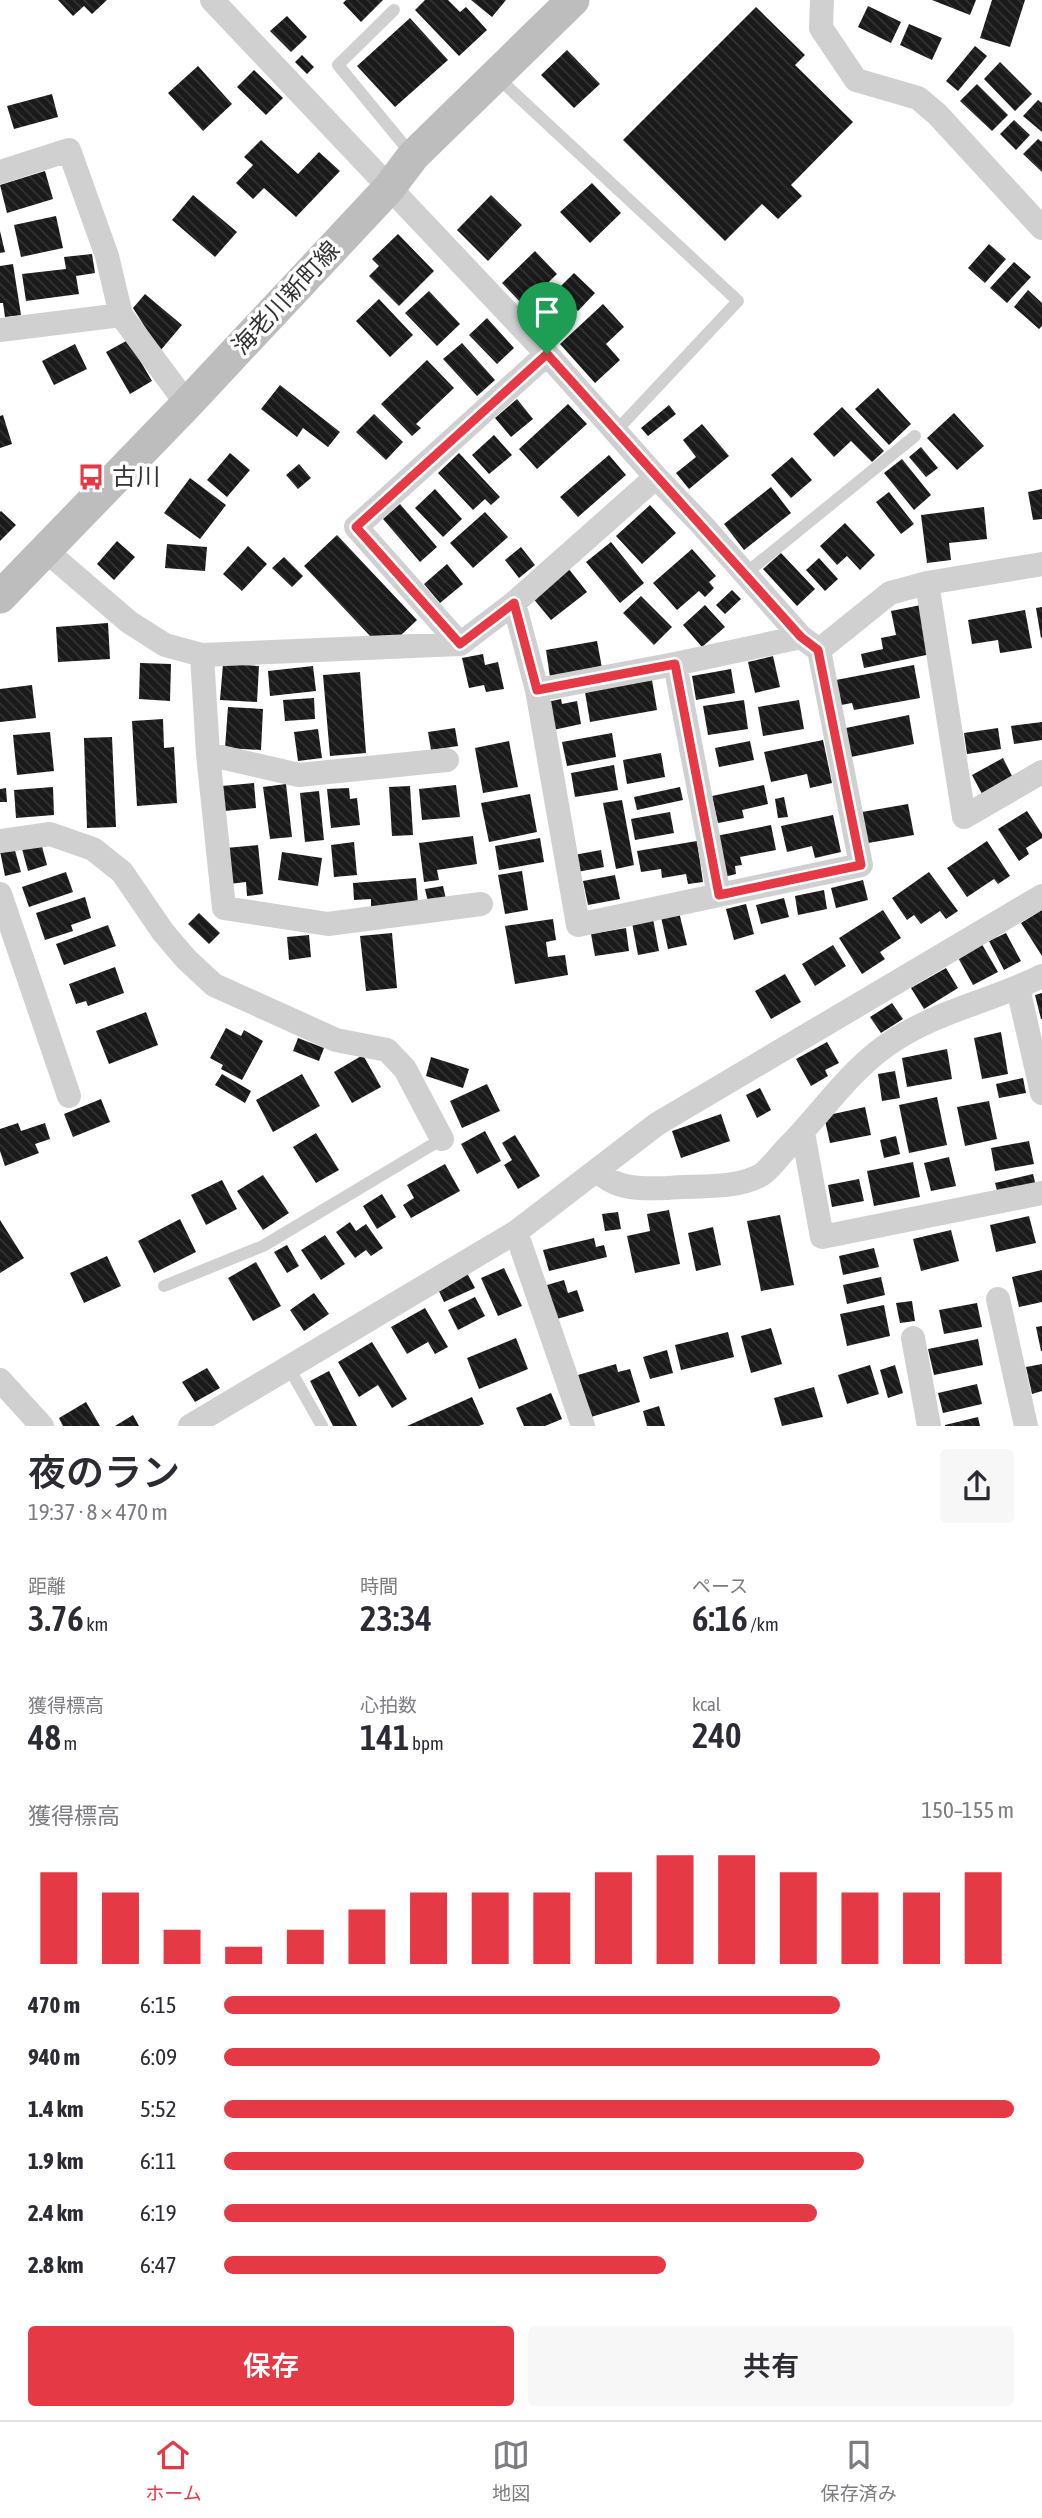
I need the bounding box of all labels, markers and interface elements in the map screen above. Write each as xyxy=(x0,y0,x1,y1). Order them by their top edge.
street label: 海老川新町線 xyxy=(227,236,345,360)
pin xyxy=(517,282,577,354)
icon: arrive xyxy=(528,293,566,331)
bus stop icon: 古川 xyxy=(76,462,106,492)
place label: 古川 xyxy=(112,463,160,490)
button: share xyxy=(940,1449,1014,1523)
text: 夜のラン xyxy=(28,1451,180,1494)
text: 19:37 · 8 × 470 m xyxy=(28,1499,168,1525)
text: 距離 xyxy=(28,1575,66,1597)
text: 時間 xyxy=(360,1575,398,1597)
text: ペース xyxy=(692,1575,748,1597)
text: 3.76 xyxy=(28,1598,84,1638)
text: 23:34 xyxy=(360,1598,432,1638)
text: 6:16 xyxy=(692,1598,748,1638)
text: km xyxy=(84,1613,108,1635)
text: /km xyxy=(748,1613,779,1635)
text: kcal xyxy=(692,1693,721,1715)
text: 獲得標高 xyxy=(28,1694,104,1716)
text: 心拍数 xyxy=(360,1694,417,1716)
text: 240 xyxy=(692,1715,741,1755)
text: 48 xyxy=(28,1717,61,1757)
text: 141 xyxy=(360,1717,409,1757)
text: m xyxy=(61,1732,77,1754)
text: bpm xyxy=(409,1732,444,1754)
text: 150–155 m xyxy=(921,1797,1014,1823)
text: 獲得標高 xyxy=(28,1803,120,1829)
text: 470 m xyxy=(28,1992,80,2018)
text: 6:15 xyxy=(140,1992,177,2018)
text: 940 m xyxy=(28,2044,80,2070)
text: 6:09 xyxy=(140,2044,177,2070)
text: 1.4 km xyxy=(28,2096,84,2122)
text: 5:52 xyxy=(140,2096,177,2122)
text: 1.9 km xyxy=(28,2148,84,2174)
text: 6:11 xyxy=(140,2148,177,2174)
text: 2.4 km xyxy=(28,2200,84,2226)
text: 6:19 xyxy=(140,2200,177,2226)
text: 2.8 km xyxy=(28,2252,84,2278)
text: 6:47 xyxy=(140,2252,177,2278)
button: 保存 xyxy=(28,2326,514,2406)
button: 共有 xyxy=(528,2326,1014,2406)
tab: ホーム xyxy=(145,2436,202,2505)
tab: 地図 xyxy=(492,2436,530,2505)
tab: 保存済み xyxy=(821,2436,897,2505)

